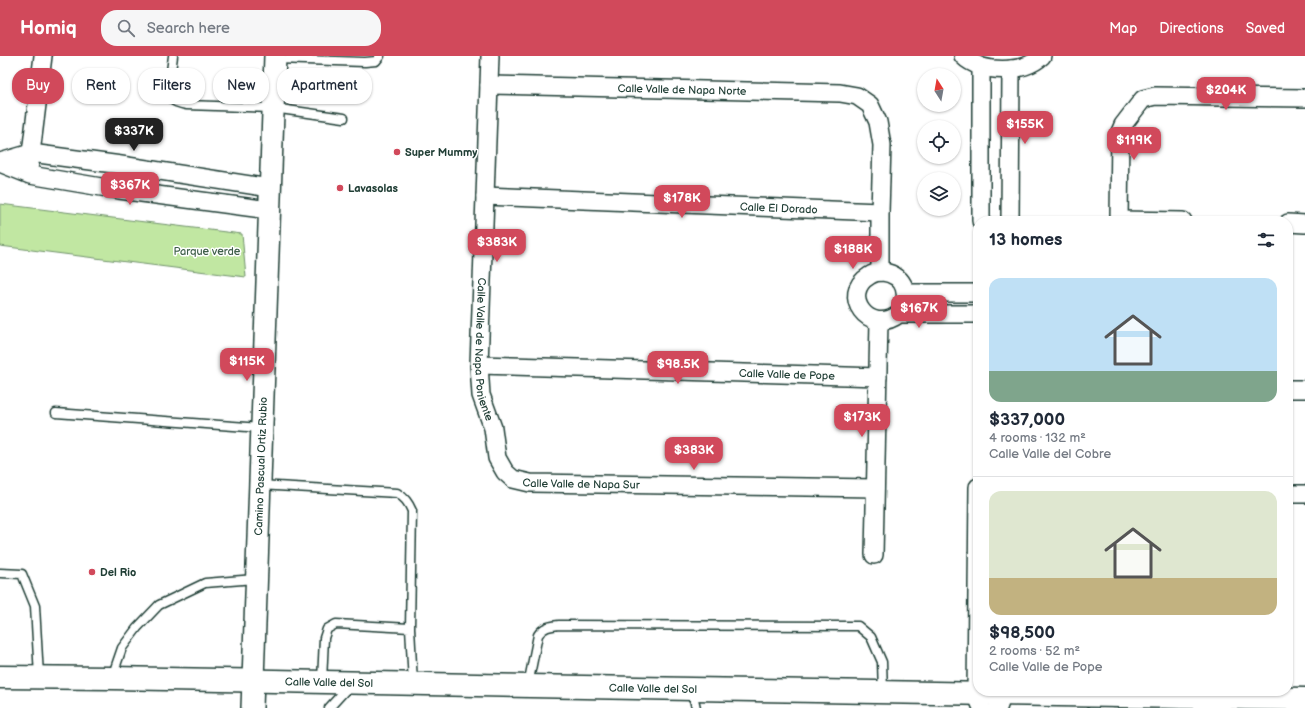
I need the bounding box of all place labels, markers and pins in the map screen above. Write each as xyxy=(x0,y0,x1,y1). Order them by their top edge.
pin: $204K xyxy=(1198,77,1254,111)
pin: $155K xyxy=(997,111,1053,145)
pin: $337K xyxy=(106,118,162,152)
pin: $119K xyxy=(1106,127,1162,161)
place label: Super Mummy xyxy=(405,146,477,159)
marker: Super Mummy xyxy=(392,147,402,157)
pin: $367K xyxy=(102,172,158,206)
place label: Lavasolas xyxy=(348,182,399,195)
marker: Lavasolas xyxy=(335,183,345,193)
pin: $178K xyxy=(654,185,710,219)
pin: $383K xyxy=(469,229,525,263)
pin: $188K xyxy=(825,236,881,270)
pin: $167K xyxy=(891,295,947,329)
pin: $115K xyxy=(219,348,275,382)
pin: $98.5K xyxy=(645,351,711,385)
pin: $173K xyxy=(834,404,890,438)
pin: $383K xyxy=(666,437,722,471)
place label: Del Rio xyxy=(100,566,136,579)
marker: Del Rio xyxy=(87,567,97,577)

